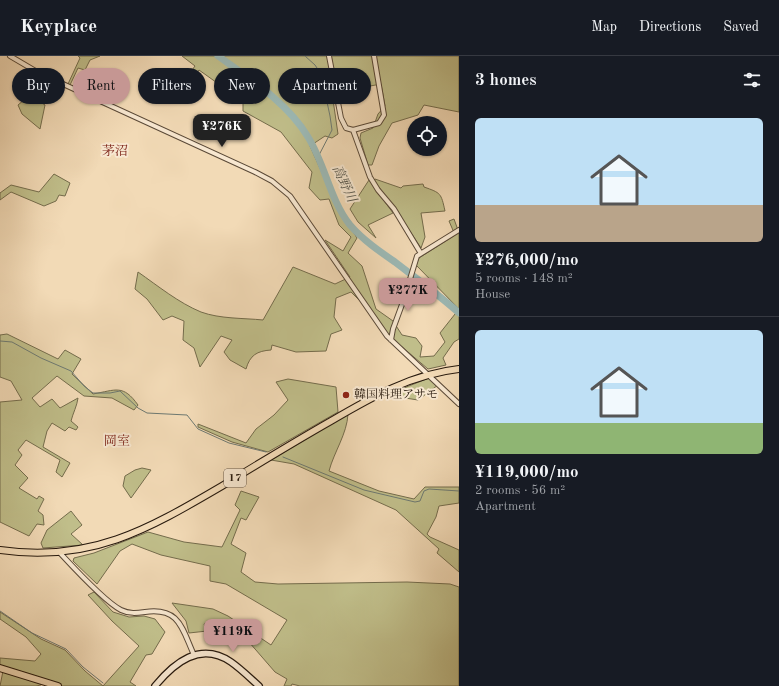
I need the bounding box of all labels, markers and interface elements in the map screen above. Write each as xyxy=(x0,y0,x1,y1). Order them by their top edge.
text: Keyplace xyxy=(20,18,97,37)
text: Map xyxy=(591,20,617,34)
text: Directions xyxy=(639,20,701,34)
text: Saved xyxy=(723,20,759,34)
chip: Buy xyxy=(12,68,65,104)
chip: Rent xyxy=(73,68,130,104)
chip: Filters xyxy=(138,68,206,104)
chip: New xyxy=(214,68,270,104)
chip: Apartment xyxy=(278,68,371,104)
icon: filters xyxy=(741,69,763,91)
text: 3 homes xyxy=(475,72,537,89)
pin: ¥276K xyxy=(194,114,250,148)
map controls xyxy=(407,116,447,156)
button: locate xyxy=(407,116,447,156)
text: ¥276K xyxy=(202,120,242,133)
district label: 茅沼 xyxy=(102,144,128,158)
icon: home xyxy=(583,144,655,216)
water label: 高野川 xyxy=(330,163,360,206)
text: ¥276,000/mo xyxy=(475,252,579,269)
text: 5 rooms · 148 m² xyxy=(475,272,573,285)
pin: ¥277K xyxy=(380,278,436,312)
text: ¥277K xyxy=(388,284,428,297)
text: House xyxy=(475,288,510,301)
icon: home xyxy=(583,356,655,428)
place label: 韓国料理アサモ xyxy=(354,387,438,401)
marker: 韓国料理アサモ xyxy=(341,390,351,400)
district label: 岡室 xyxy=(104,434,130,448)
text: ¥119,000/mo xyxy=(475,464,579,481)
road number: 17 xyxy=(224,469,246,487)
text: 2 rooms · 56 m² xyxy=(475,484,565,497)
text: Apartment xyxy=(475,500,536,513)
pin: ¥119K xyxy=(205,619,261,653)
text: ¥119K xyxy=(213,625,253,638)

